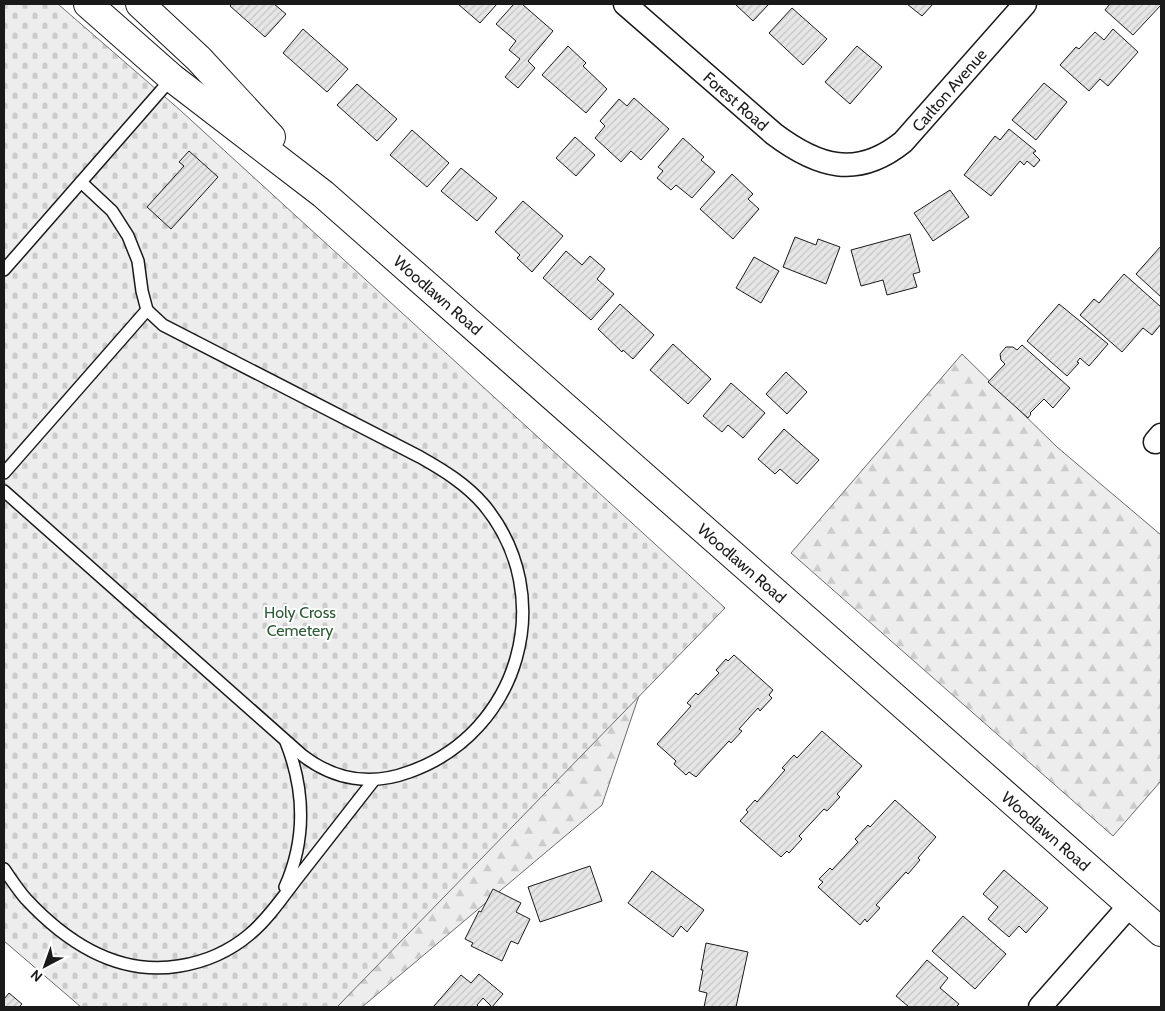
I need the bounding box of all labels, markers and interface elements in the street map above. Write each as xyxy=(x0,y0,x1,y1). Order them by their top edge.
street label: Carlton Avenue xyxy=(908,45,991,136)
street label: Forest Road xyxy=(699,68,772,135)
street label: Woodlawn Road xyxy=(390,252,486,339)
street label: Woodlawn Road xyxy=(694,520,790,607)
park label: Holy Cross Cemetery xyxy=(264,603,336,640)
street label: Woodlawn Road xyxy=(998,788,1094,875)
north arrow xyxy=(20,941,70,991)
text: N xyxy=(27,966,46,986)

